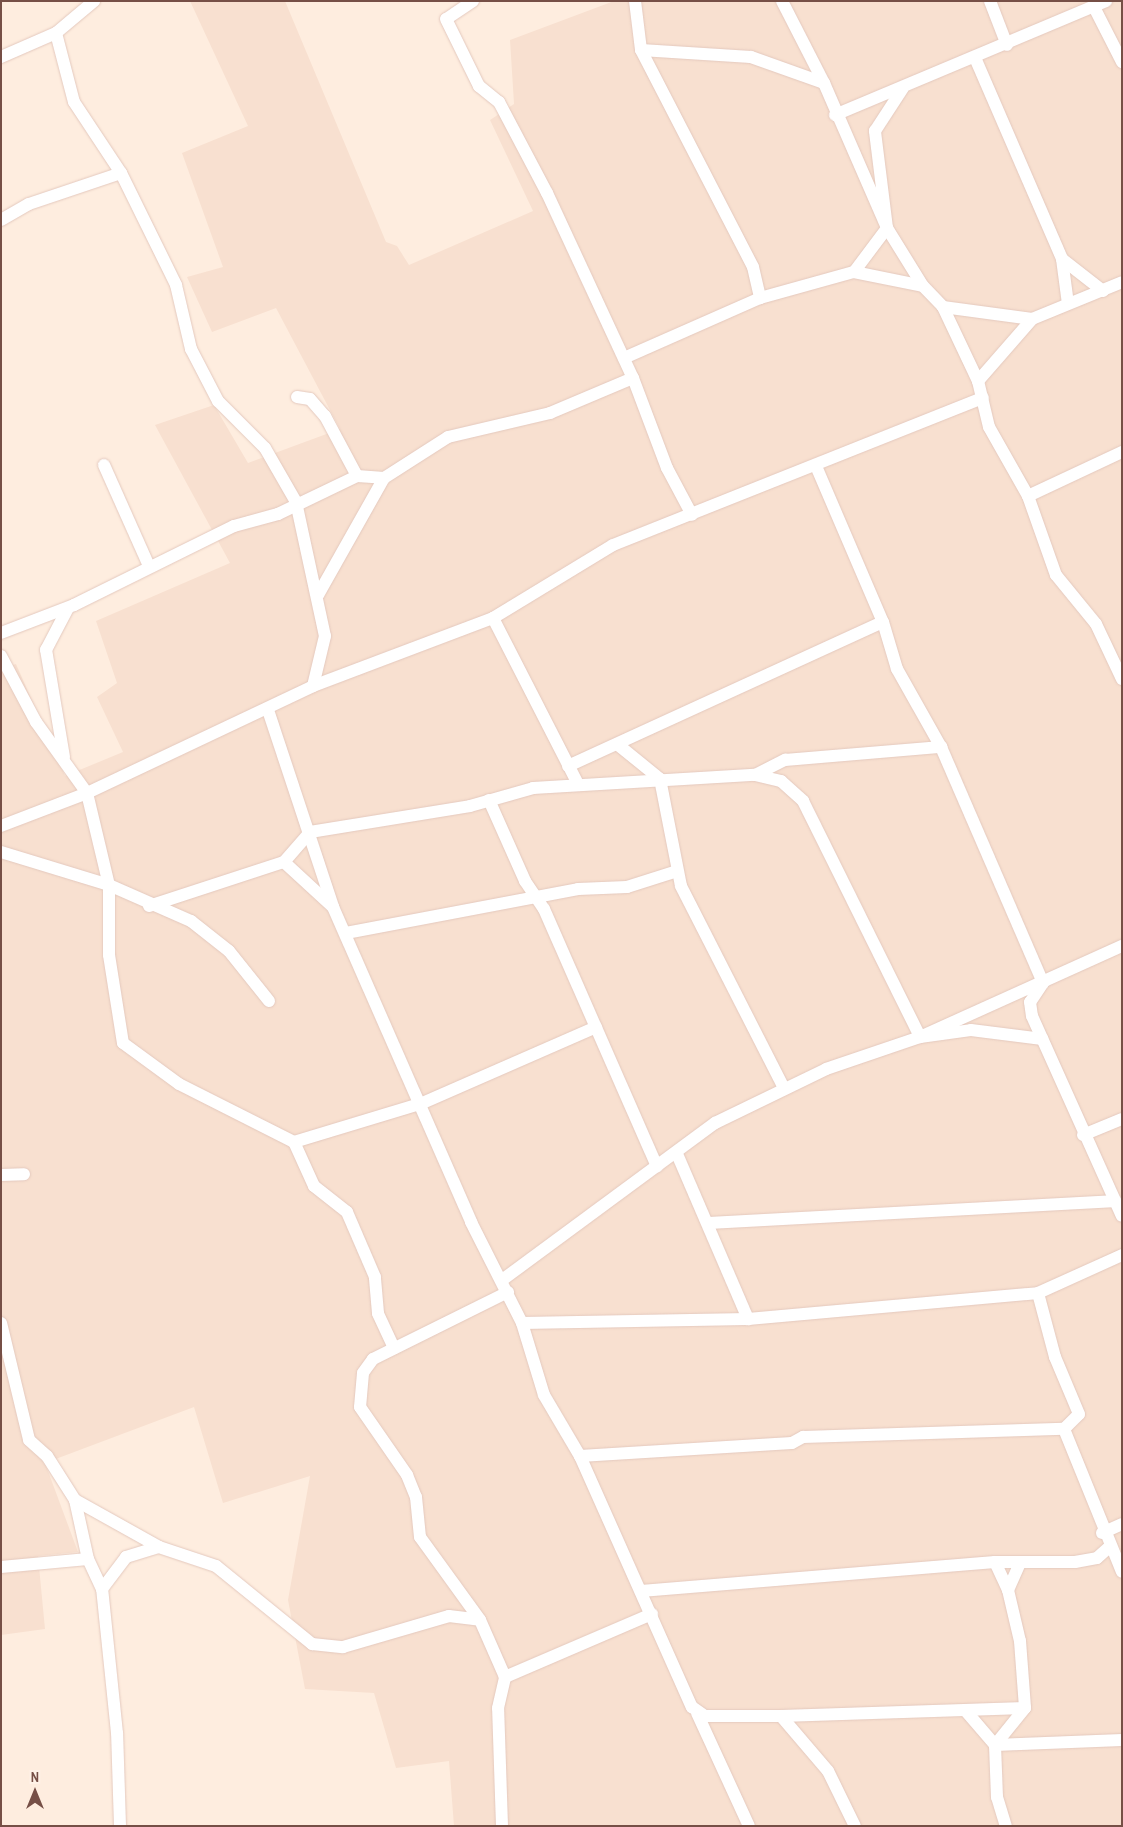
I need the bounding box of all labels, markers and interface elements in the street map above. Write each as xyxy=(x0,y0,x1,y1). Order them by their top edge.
north arrow xyxy=(10,1767,60,1817)
text: N xyxy=(31,1768,39,1786)

